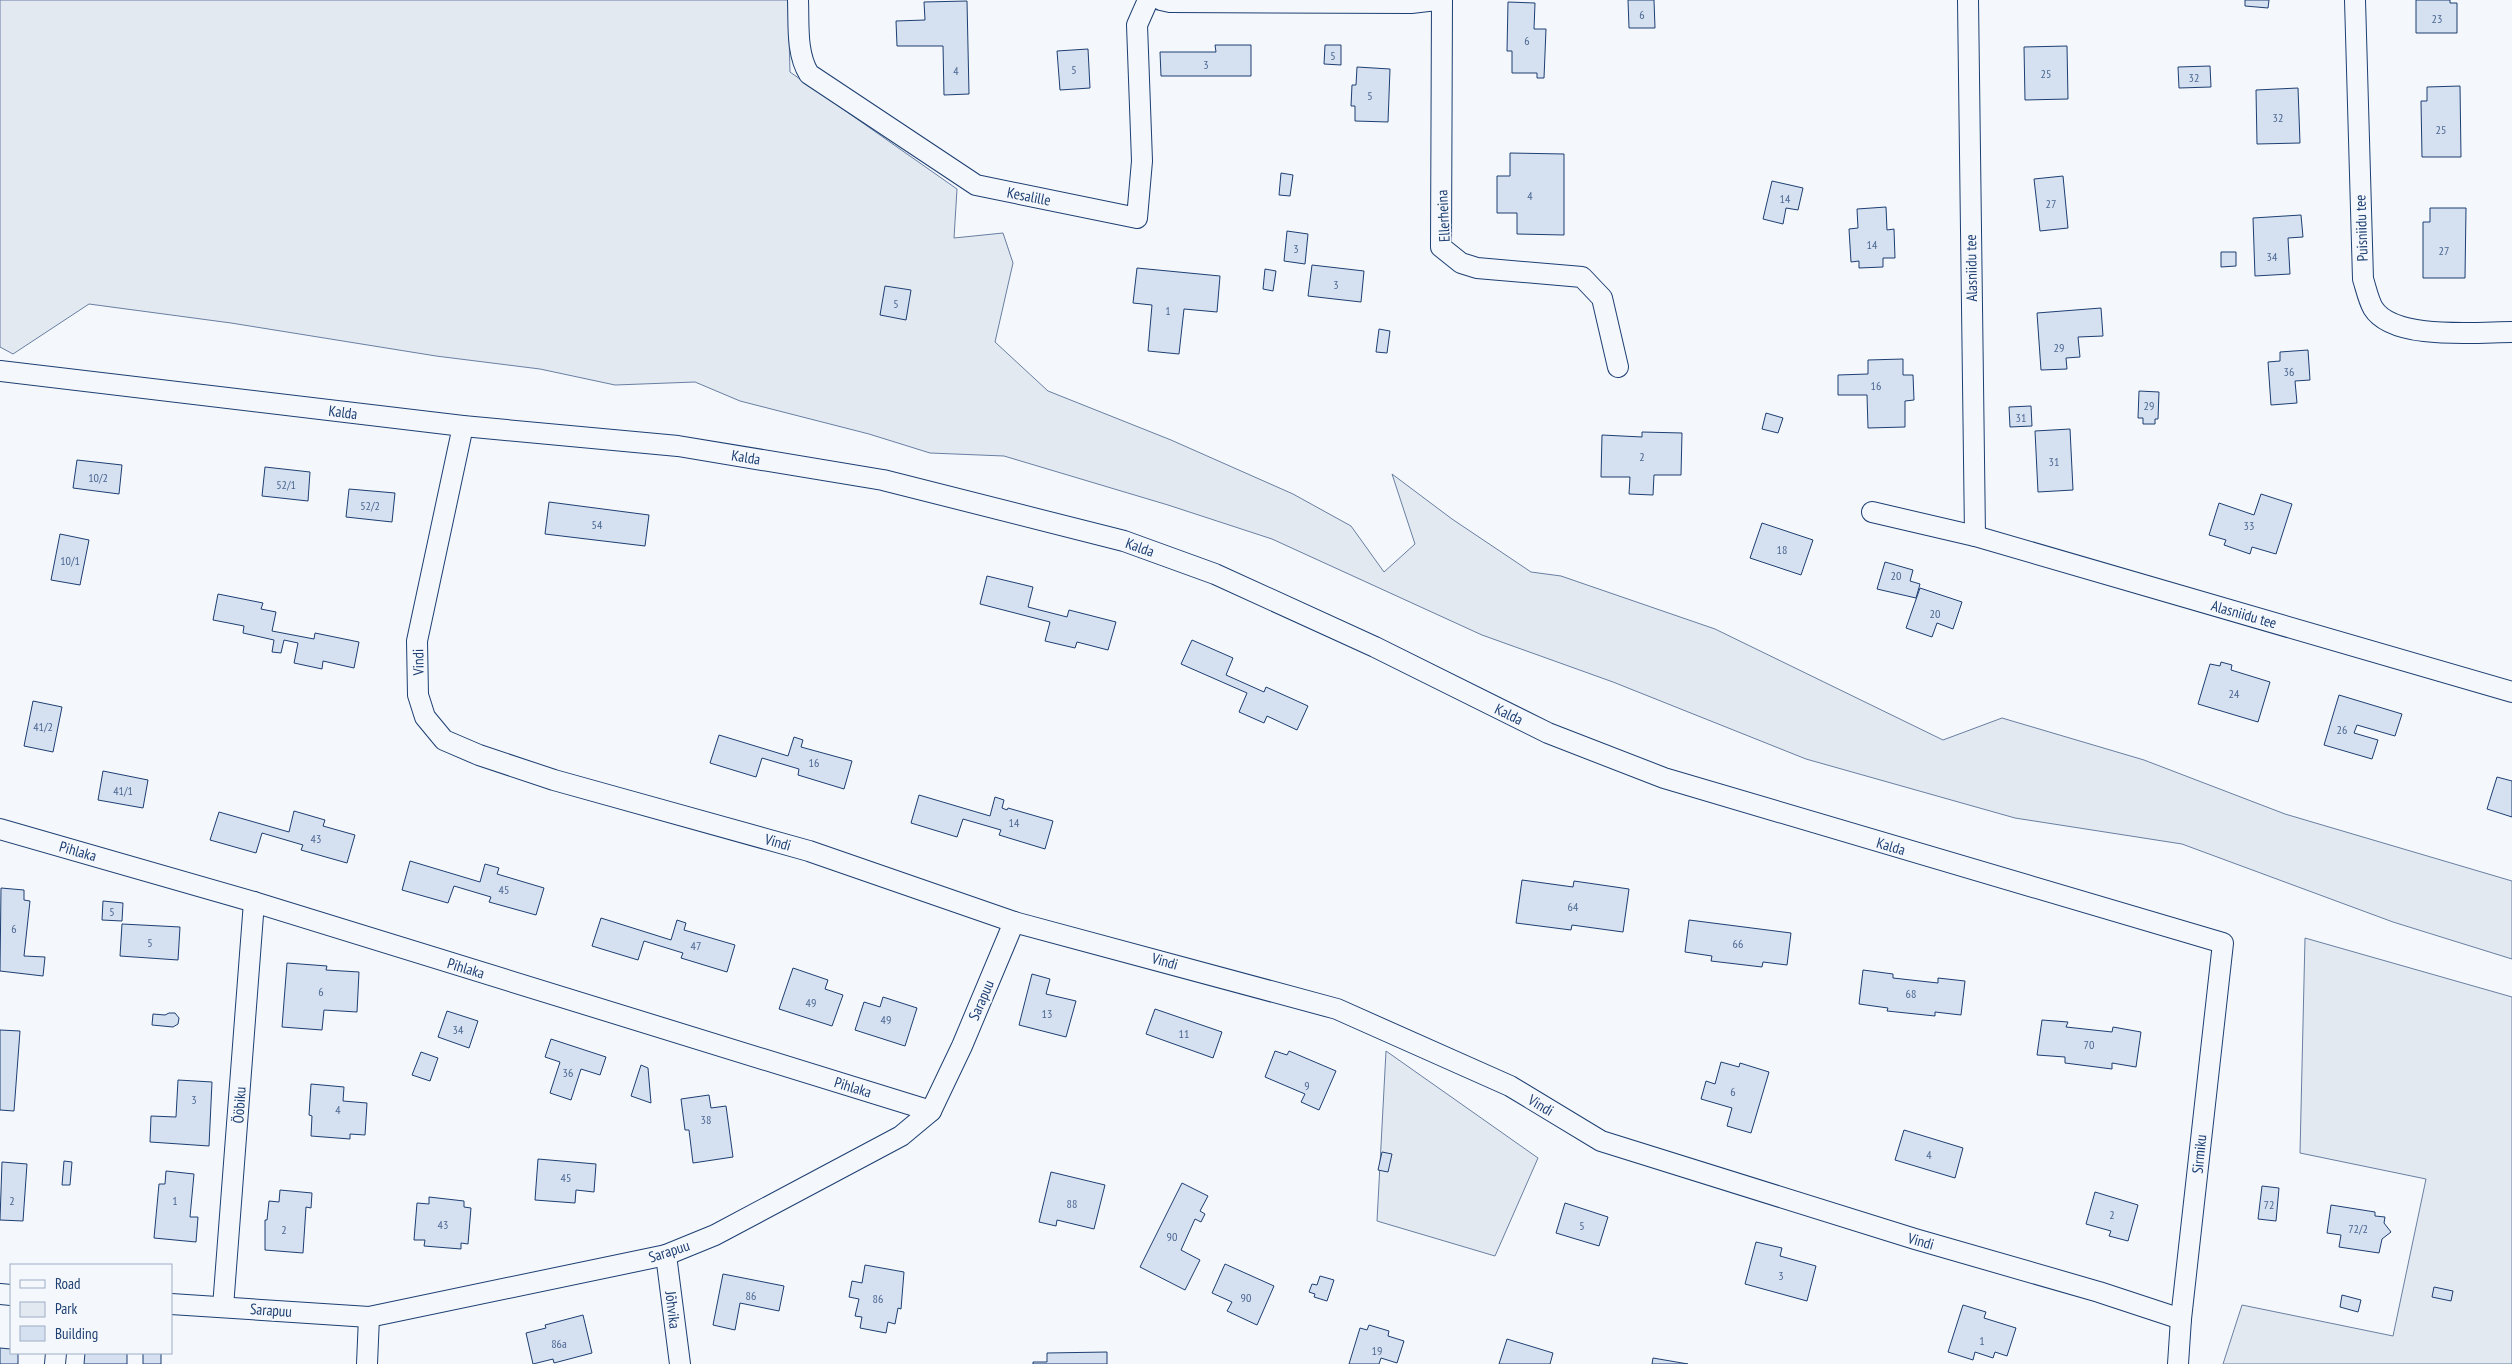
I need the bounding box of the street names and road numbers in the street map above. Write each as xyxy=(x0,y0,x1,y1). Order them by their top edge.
street label: Kesalille xyxy=(1006,182,1052,210)
street label: Ellerheina xyxy=(1432,189,1454,243)
street label: Puisniidu tee xyxy=(2350,194,2372,262)
street label: Alasniidu tee xyxy=(1961,234,1981,302)
street label: Kalda xyxy=(327,401,359,423)
street label: Kalda xyxy=(730,445,762,469)
street label: Kalda xyxy=(1123,533,1157,561)
street label: Alasniidu tee xyxy=(2209,596,2279,632)
street label: Vindi xyxy=(408,649,428,676)
street label: Kalda xyxy=(1492,699,1526,729)
street label: Vindi xyxy=(762,829,793,855)
street label: Kalda xyxy=(1874,833,1908,859)
street label: Pihlaka xyxy=(57,837,99,865)
street label: Vindi xyxy=(1149,948,1180,974)
street label: Pihlaka xyxy=(445,953,487,983)
street label: Sarapuu xyxy=(964,977,998,1023)
street label: Pihlaka xyxy=(832,1072,874,1102)
street label: Ööbiku xyxy=(228,1086,250,1124)
street label: Vindi xyxy=(1524,1090,1557,1120)
street label: Sirmiku xyxy=(2188,1134,2210,1174)
street label: Vindi xyxy=(1905,1228,1936,1254)
street label: Sarapuu xyxy=(646,1235,692,1267)
street label: Jõhvika xyxy=(661,1289,685,1330)
street label: Sarapuu xyxy=(249,1299,293,1321)

